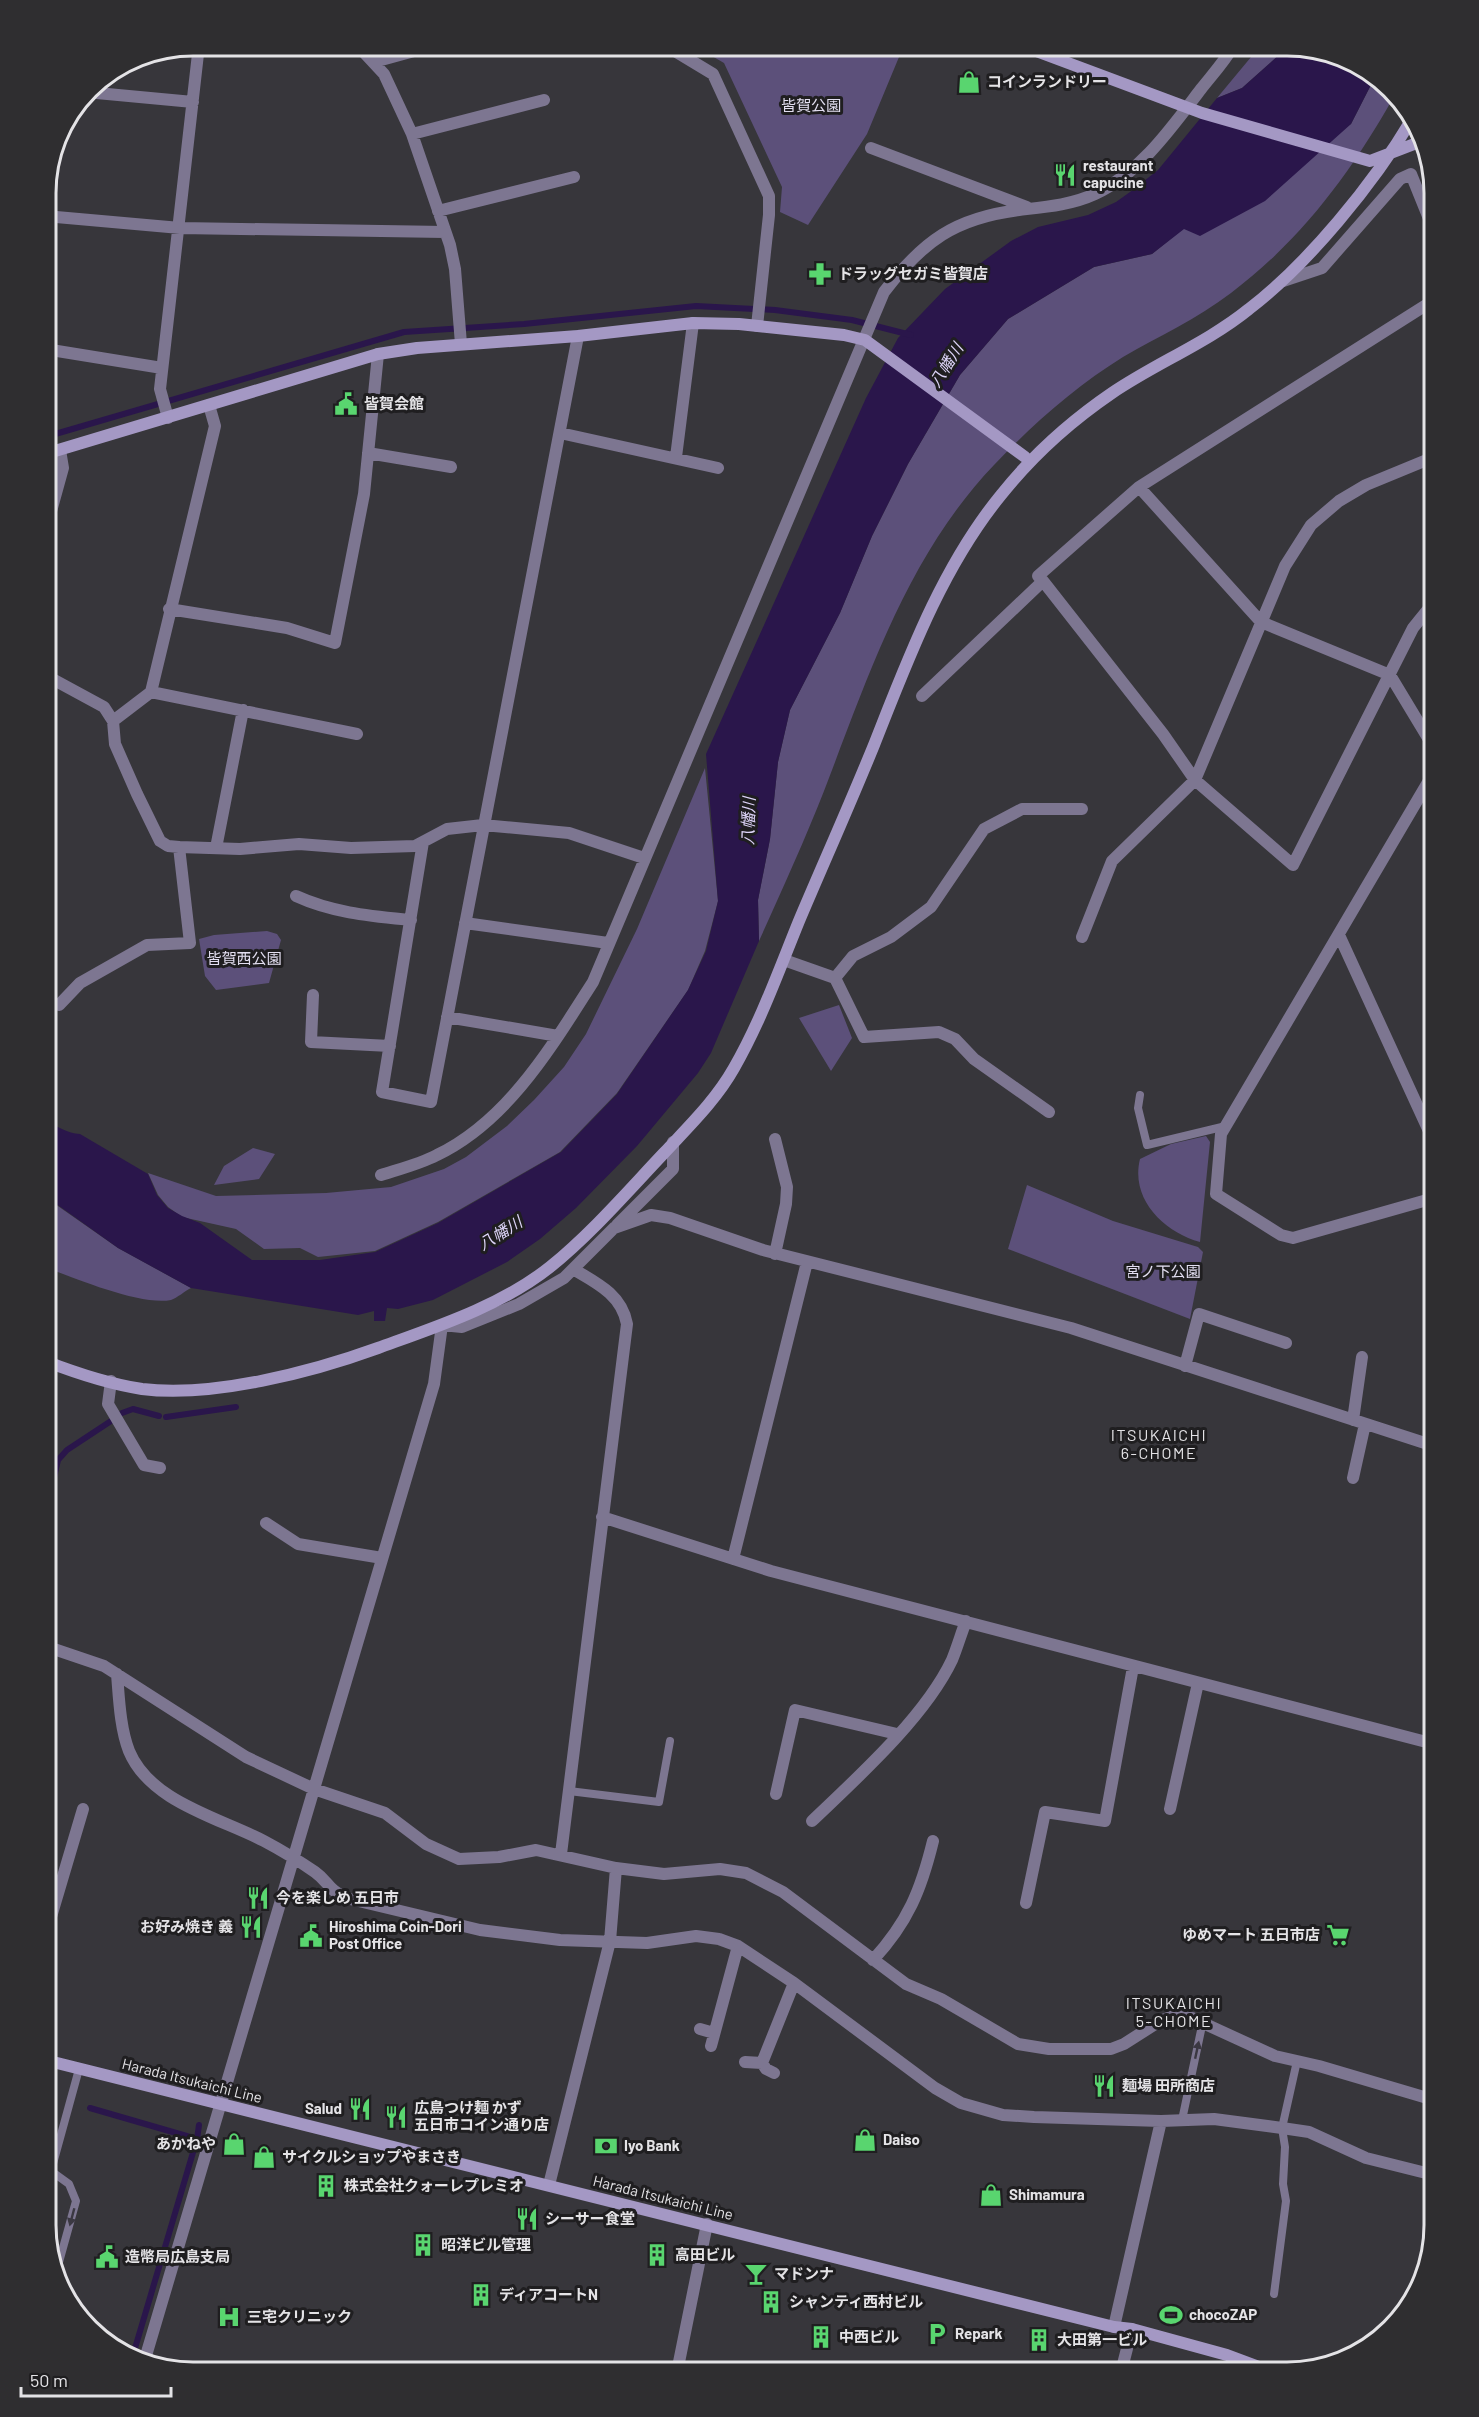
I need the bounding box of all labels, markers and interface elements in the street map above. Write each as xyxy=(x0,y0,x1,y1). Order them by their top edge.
shop icon: コインランドリー xyxy=(956,69,982,95)
place label: コインランドリー xyxy=(987,72,1107,90)
park label: 皆賀公園 xyxy=(781,96,841,114)
place label: restaurant capucine xyxy=(1083,156,1154,191)
restaurant icon: restaurant capucine xyxy=(1052,162,1078,188)
pharmacy icon: ドラッグセガミ皆賀店 xyxy=(807,261,833,287)
place label: ドラッグセガミ皆賀店 xyxy=(838,264,988,282)
water label: 八幡川 xyxy=(925,338,967,390)
public building icon: 皆賀会館 xyxy=(333,391,359,417)
place label: 皆賀会館 xyxy=(364,394,424,412)
water label: 八幡川 xyxy=(737,795,758,845)
park label: 皆賀西公園 xyxy=(206,949,282,967)
water label: 八幡川 xyxy=(474,1211,527,1253)
park label: 宮ノ下公園 xyxy=(1125,1262,1201,1280)
district label: ITSUKAICHI 6-CHOME xyxy=(1111,1425,1207,1462)
restaurant icon: 今を楽しめ 五日市 xyxy=(245,1885,271,1911)
place label: 今を楽しめ 五日市 xyxy=(276,1888,399,1906)
restaurant icon: お好み焼き 義 xyxy=(238,1914,264,1940)
place label: お好み焼き 義 xyxy=(140,1917,233,1935)
place label: Hiroshima Coin-Dori Post Office xyxy=(329,1917,462,1952)
supermarket icon: ゆめマート 五日市店 xyxy=(1325,1922,1351,1948)
public building icon: Hiroshima Coin-Dori Post Office xyxy=(298,1923,324,1949)
place label: ゆめマート 五日市店 xyxy=(1182,1925,1320,1943)
district label: ITSUKAICHI 5-CHOME xyxy=(1126,1993,1222,2030)
one-way arrow xyxy=(1192,2041,1202,2059)
street label: Harada Itsukaichi Line xyxy=(120,2054,264,2106)
restaurant icon: 麺場 田所商店 xyxy=(1091,2073,1117,2099)
place label: 麺場 田所商店 xyxy=(1122,2076,1215,2094)
restaurant icon: Salud xyxy=(347,2096,373,2122)
place label: 広島つけ麺 かず 五日市コイン通り店 xyxy=(414,2098,549,2133)
place label: Salud xyxy=(305,2099,342,2117)
restaurant icon: 広島つけ麺 かず 五日市コイン通り店 xyxy=(383,2104,409,2130)
shop icon: Daiso xyxy=(852,2127,878,2153)
place label: Daiso xyxy=(883,2130,920,2148)
shop icon: あかねや xyxy=(221,2131,247,2157)
bank icon: Iyo Bank xyxy=(593,2133,619,2159)
place label: あかねや xyxy=(156,2134,216,2152)
place label: Iyo Bank xyxy=(624,2136,680,2154)
shop icon: サイクルショップやまさき xyxy=(251,2144,277,2170)
place label: サイクルショップやまさき xyxy=(282,2147,461,2165)
street label: Harada Itsukaichi Line xyxy=(591,2171,735,2223)
building icon: 株式会社クォーレプレミオ xyxy=(313,2173,339,2199)
place label: 株式会社クォーレプレミオ xyxy=(344,2176,524,2194)
shop icon: Shimamura xyxy=(978,2182,1004,2208)
place label: Shimamura xyxy=(1009,2185,1085,2203)
restaurant icon: シーサー食堂 xyxy=(514,2206,540,2232)
one-way arrow xyxy=(66,2208,76,2226)
place label: シーサー食堂 xyxy=(545,2209,635,2227)
building icon: 昭洋ビル管理 xyxy=(410,2232,436,2258)
place label: 昭洋ビル管理 xyxy=(441,2235,531,2253)
building icon: 高田ビル xyxy=(644,2242,670,2268)
public building icon: 造幣局広島支局 xyxy=(94,2244,120,2270)
place label: 高田ビル xyxy=(675,2245,735,2263)
place label: 造幣局広島支局 xyxy=(125,2247,230,2265)
bar icon: マドンナ xyxy=(743,2261,769,2287)
place label: マドンナ xyxy=(774,2264,834,2282)
building icon: ディアコートN xyxy=(468,2282,494,2308)
place label: ディアコートN xyxy=(499,2285,598,2303)
building icon: シャンティ西村ビル xyxy=(758,2289,784,2315)
place label: シャンティ西村ビル xyxy=(789,2292,923,2310)
sports icon: chocoZAP xyxy=(1158,2302,1184,2328)
hospital icon: 三宅クリニック xyxy=(216,2304,242,2330)
place label: chocoZAP xyxy=(1189,2305,1257,2323)
place label: 三宅クリニック xyxy=(247,2307,352,2325)
parking icon: Repark xyxy=(924,2321,950,2347)
building icon: 中西ビル xyxy=(808,2324,834,2350)
place label: Repark xyxy=(955,2324,1002,2342)
place label: 中西ビル xyxy=(839,2327,899,2345)
building icon: 大田第一ビル xyxy=(1026,2327,1052,2353)
place label: 大田第一ビル xyxy=(1057,2330,1147,2348)
scale bar xyxy=(21,2360,171,2398)
text: 50 m xyxy=(30,2369,68,2391)

